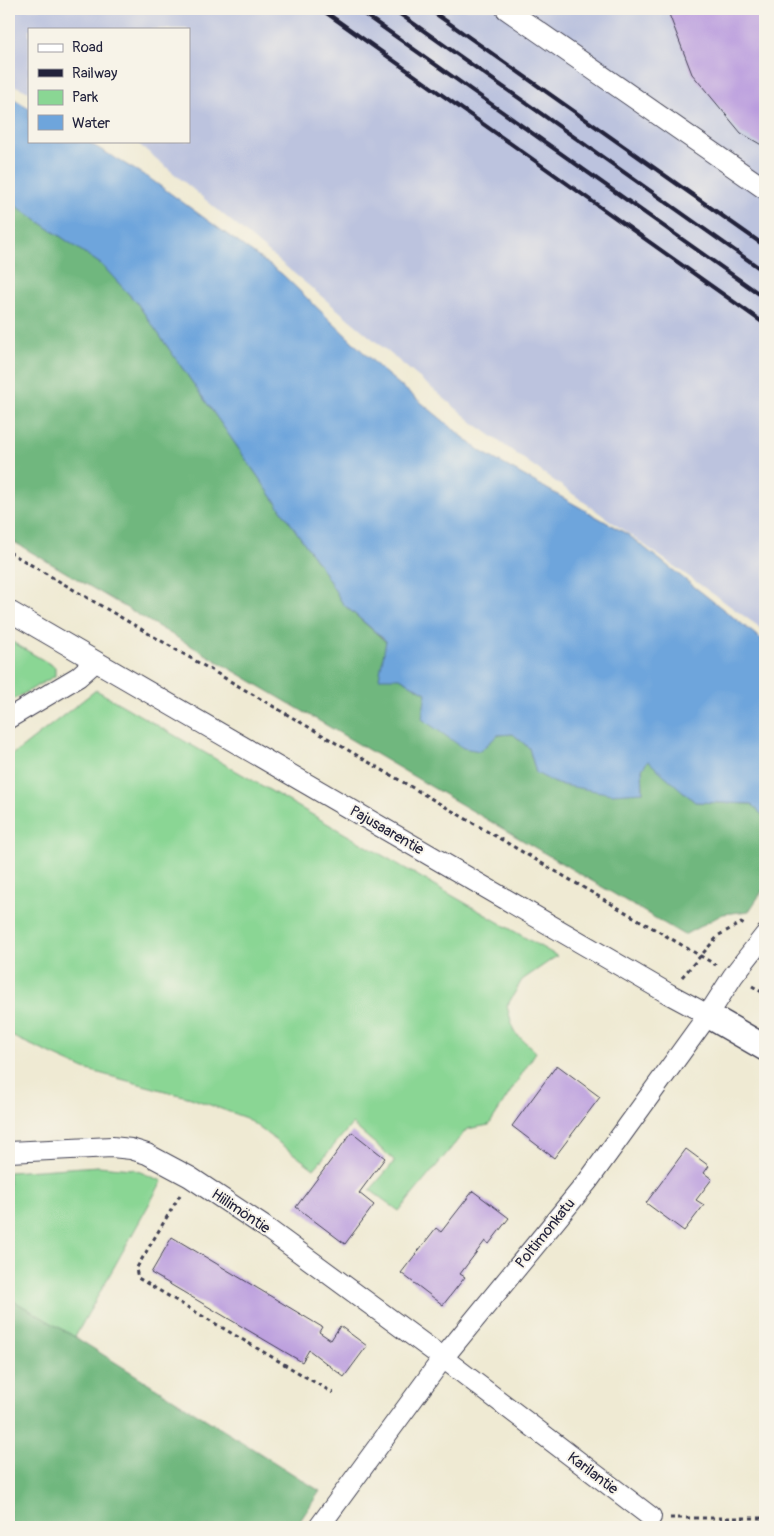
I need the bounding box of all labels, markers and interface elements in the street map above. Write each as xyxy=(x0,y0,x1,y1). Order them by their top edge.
legend xyxy=(28,28,190,142)
text: Road xyxy=(72,38,103,57)
text: Railway xyxy=(72,64,118,83)
text: Park xyxy=(72,88,99,107)
text: Water xyxy=(72,114,111,133)
street label: Pajusaarentie xyxy=(346,802,428,860)
street label: Hiilimöntie xyxy=(208,1185,274,1238)
street label: Poltimonkatu xyxy=(511,1195,579,1272)
street label: Karilantie xyxy=(564,1448,622,1499)

